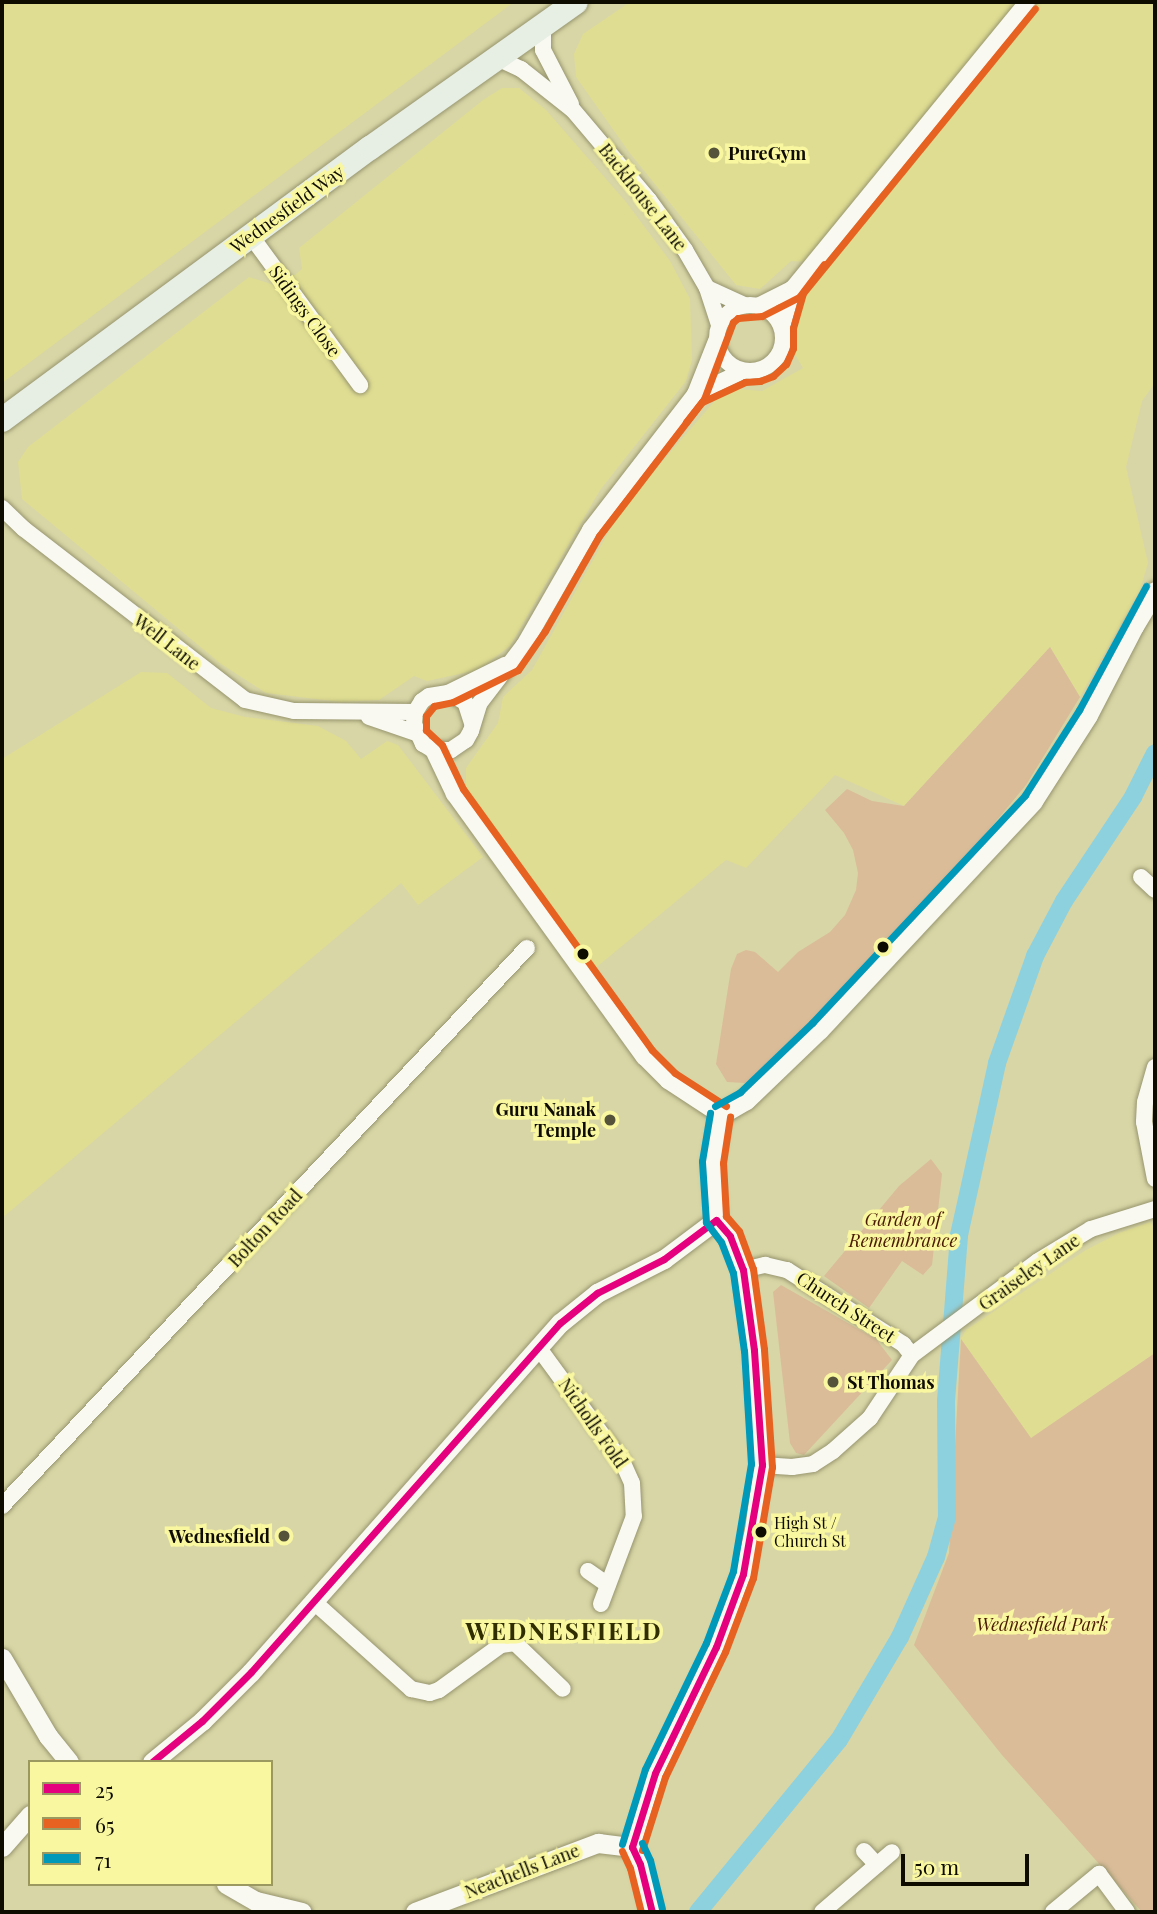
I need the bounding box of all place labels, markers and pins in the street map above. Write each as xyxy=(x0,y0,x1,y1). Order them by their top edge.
place label: PureGym xyxy=(728,142,806,164)
marker: PureGym xyxy=(706,145,722,161)
unlabelled marker xyxy=(876,940,890,954)
unlabelled marker xyxy=(576,947,590,961)
place label: Guru Nanak Temple xyxy=(495,1099,596,1142)
marker: Guru Nanak Temple xyxy=(602,1112,618,1128)
place label: St Thomas xyxy=(847,1371,935,1393)
marker: St Thomas xyxy=(825,1374,841,1390)
place label: High St / Church St xyxy=(774,1513,846,1551)
place label: Wednesfield xyxy=(168,1525,270,1547)
marker: High St / Church St xyxy=(754,1525,768,1539)
marker: Wednesfield xyxy=(276,1528,292,1544)

